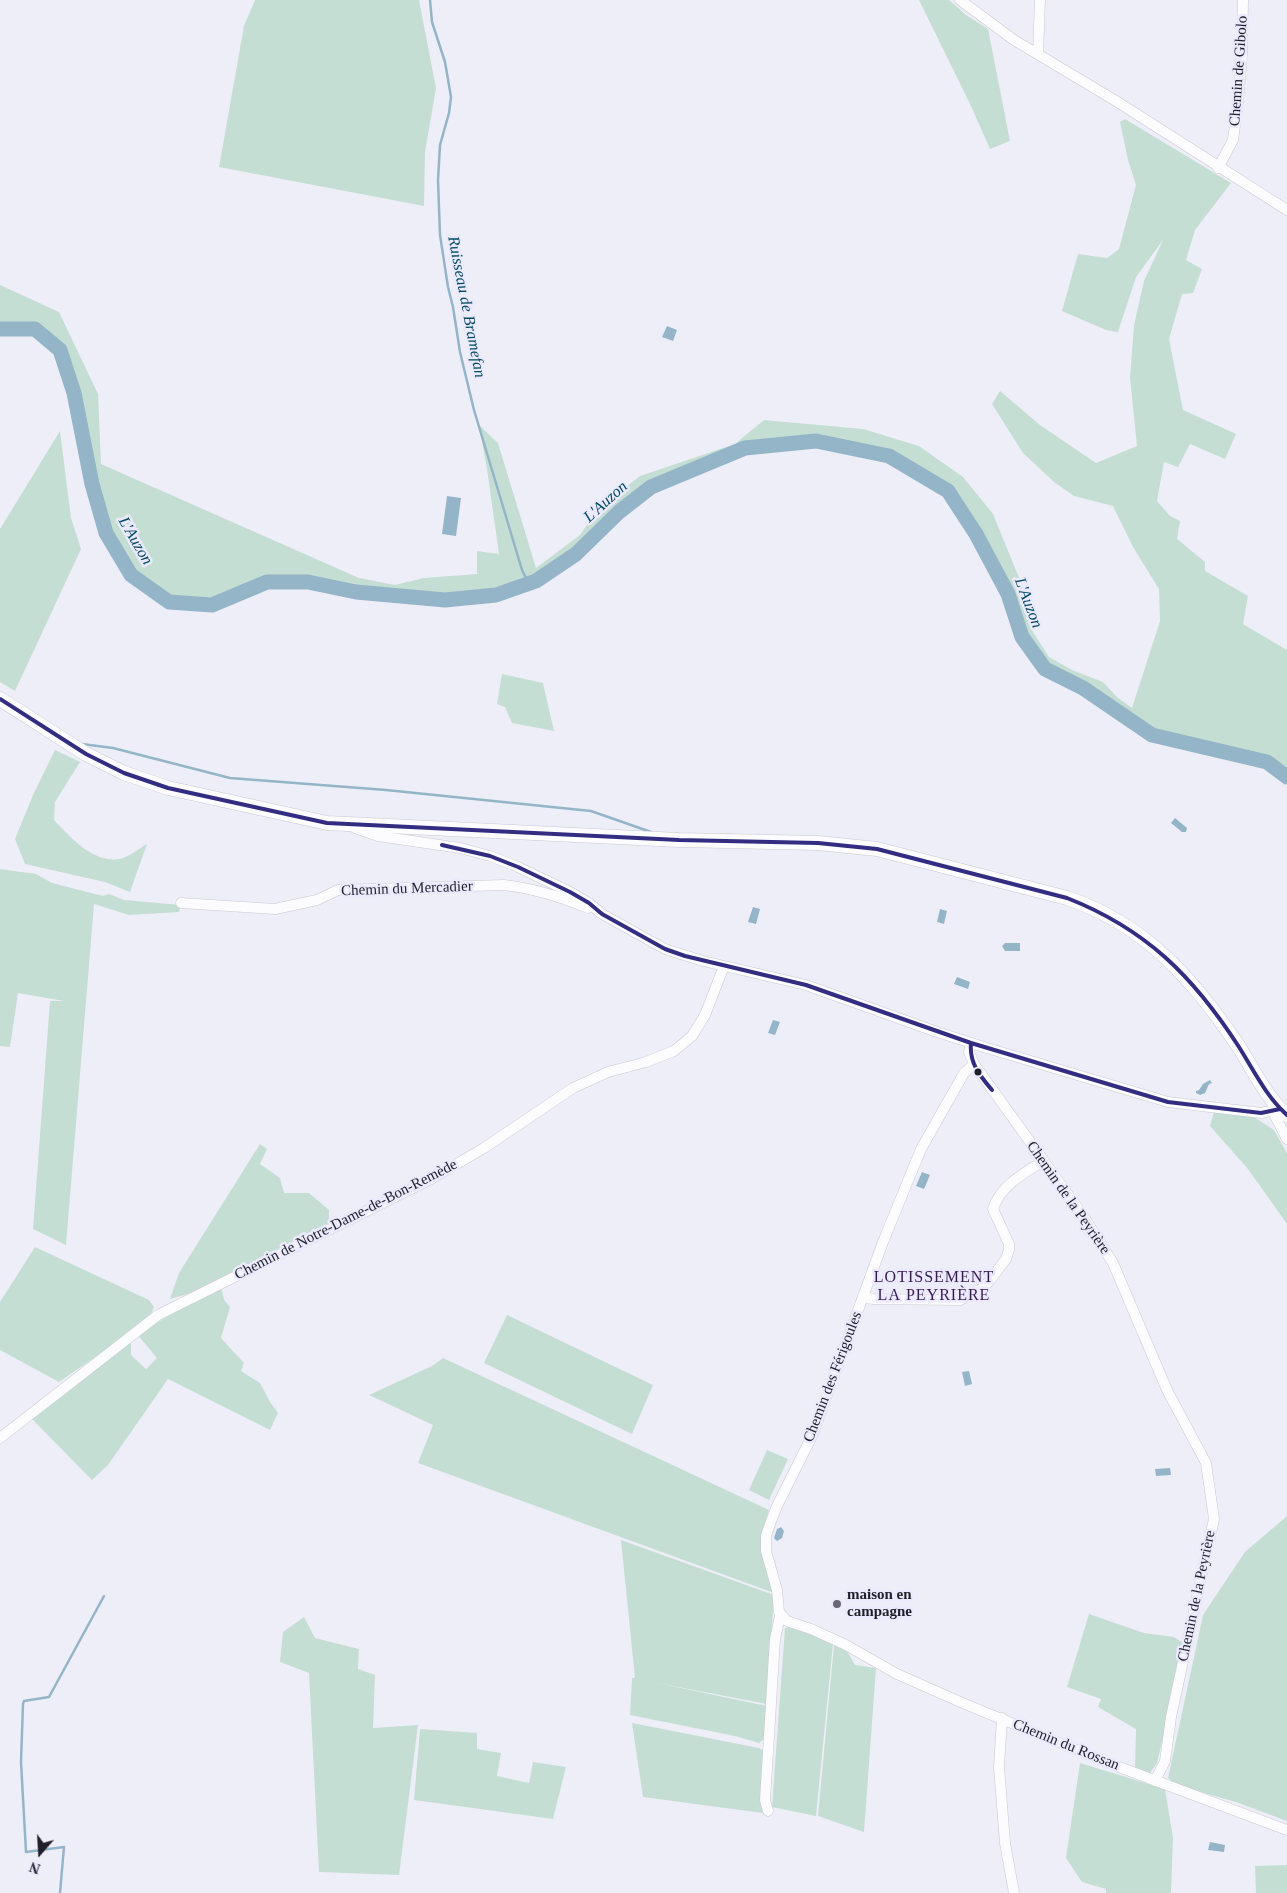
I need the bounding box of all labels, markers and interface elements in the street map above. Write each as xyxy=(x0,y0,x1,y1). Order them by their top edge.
street label: Chemin de Gibolo xyxy=(1226,15,1252,127)
water label: Ruisseau de Bramefan xyxy=(443,235,489,379)
water label: L'Auzon xyxy=(580,477,632,527)
water label: L'Auzon xyxy=(114,514,156,568)
water label: L'Auzon xyxy=(1010,575,1046,631)
street label: Chemin du Mercadier xyxy=(341,878,473,900)
unlabelled marker xyxy=(973,1067,983,1077)
street label: Chemin de la Peyrière xyxy=(1022,1138,1114,1258)
street label: Chemin de Notre-Dame-de-Bon-Remède xyxy=(232,1156,460,1284)
district label: LOTISSEMENT LA PEYRIÈRE xyxy=(872,1268,996,1306)
street label: Chemin des Férigoules xyxy=(800,1309,866,1445)
street label: Chemin de la Peyrière xyxy=(1174,1529,1220,1663)
place label: maison en campagne xyxy=(847,1586,912,1621)
marker: maison en campagne xyxy=(831,1598,843,1610)
street label: Chemin du Rossan xyxy=(1010,1715,1122,1775)
north arrow xyxy=(15,1828,65,1878)
text: N xyxy=(28,1859,42,1876)

